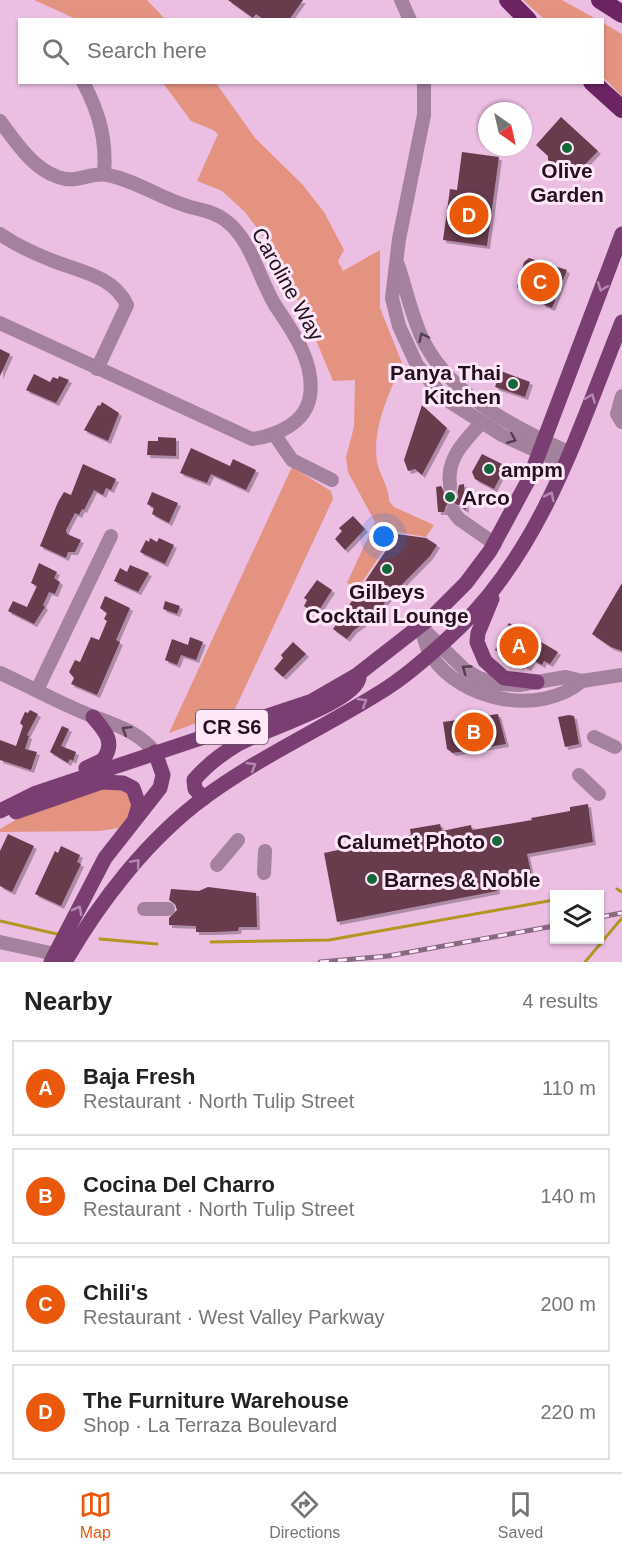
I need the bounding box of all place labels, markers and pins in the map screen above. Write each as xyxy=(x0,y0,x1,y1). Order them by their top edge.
marker: Olive Garden xyxy=(560,141,574,155)
place label: Olive Garden xyxy=(530,159,604,206)
pin: D xyxy=(450,192,488,238)
pin: C xyxy=(520,260,560,304)
place label: Panya Thai Kitchen xyxy=(390,361,501,408)
marker: Panya Thai Kitchen xyxy=(506,377,520,391)
place label: ampm xyxy=(501,458,563,481)
marker: ampm xyxy=(482,462,496,476)
place label: Arco xyxy=(462,486,510,509)
marker: Arco xyxy=(443,490,457,504)
marker: Gilbeys Cocktail Lounge xyxy=(380,562,394,576)
place label: Gilbeys Cocktail Lounge xyxy=(305,580,469,627)
pin: A xyxy=(500,624,538,668)
pin: B xyxy=(454,710,494,754)
place label: Calumet Photo xyxy=(337,830,485,853)
marker: Calumet Photo xyxy=(490,834,504,848)
place label: Barnes & Noble xyxy=(384,868,540,891)
marker: Barnes & Noble xyxy=(365,872,379,886)

